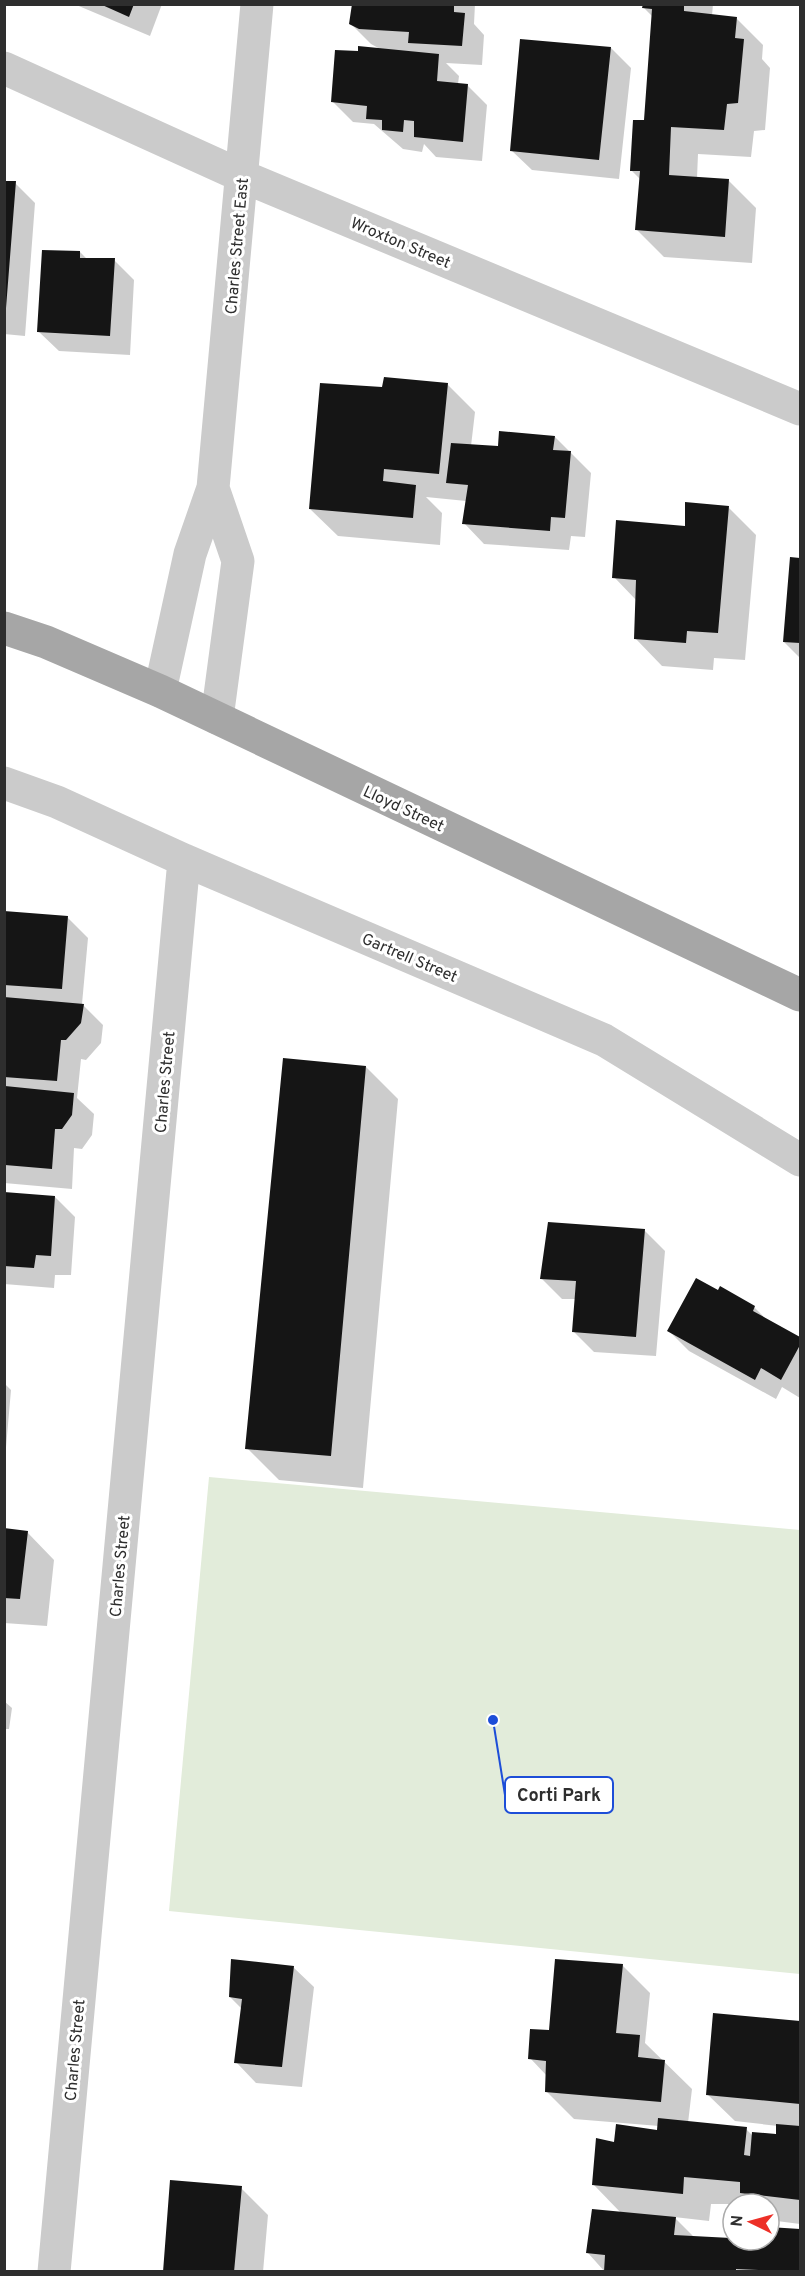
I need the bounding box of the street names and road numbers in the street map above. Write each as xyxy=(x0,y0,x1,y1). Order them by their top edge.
street label: Charles Street East xyxy=(222,177,254,315)
street label: Wroxton Street xyxy=(347,214,453,274)
street label: Lloyd Street xyxy=(359,782,447,837)
street label: Gartrell Street xyxy=(358,930,460,988)
street label: Charles Street xyxy=(152,1030,180,1134)
street label: Charles Street xyxy=(107,1514,135,1618)
street label: Charles Street xyxy=(62,1998,90,2102)

